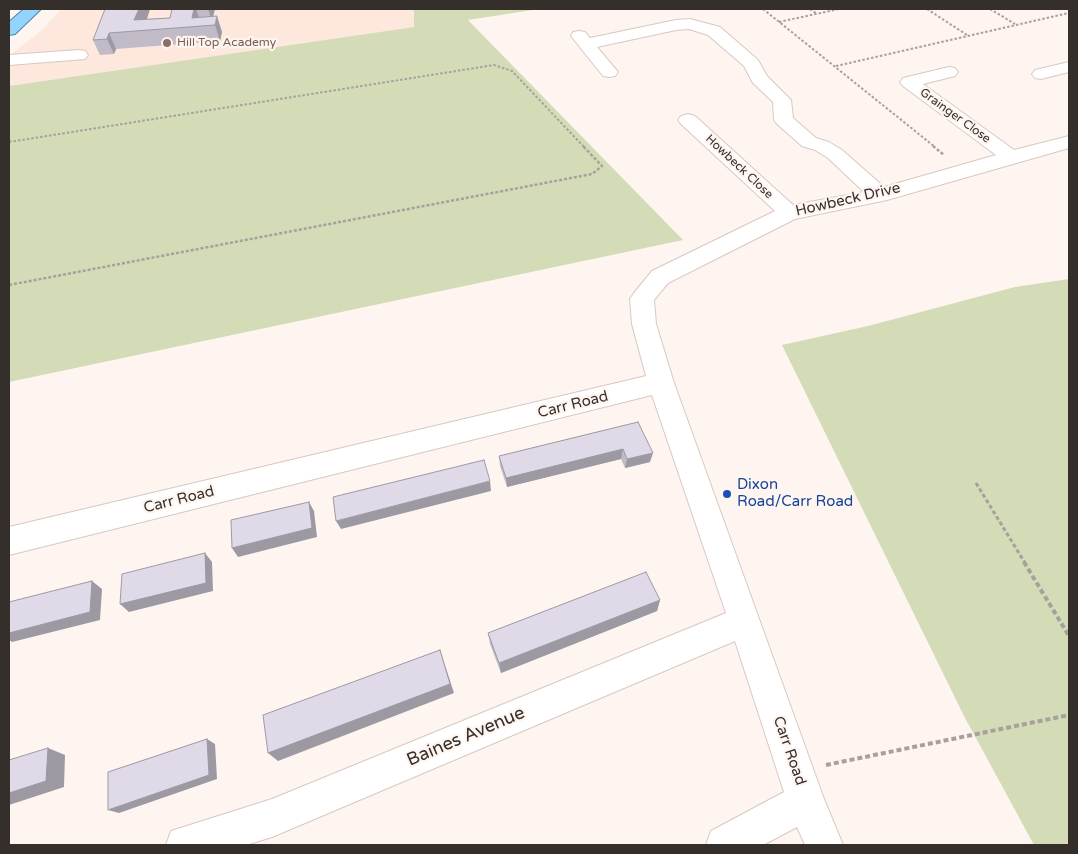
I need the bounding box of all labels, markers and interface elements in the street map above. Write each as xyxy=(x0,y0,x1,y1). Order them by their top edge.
place label: Hill Top Academy xyxy=(177,36,276,50)
marker: Hill Top Academy xyxy=(161,37,173,49)
street label: Grainger Close xyxy=(917,85,993,147)
street label: Howbeck Close xyxy=(702,132,776,202)
street label: Howbeck Drive xyxy=(794,179,902,221)
street label: Carr Road xyxy=(536,388,610,422)
place label: Dixon Road/Carr Road xyxy=(737,476,853,511)
street label: Carr Road xyxy=(142,483,216,517)
marker: Dixon Road/Carr Road xyxy=(721,488,733,500)
street label: Baines Avenue xyxy=(404,702,528,772)
street label: Carr Road xyxy=(769,714,809,788)

